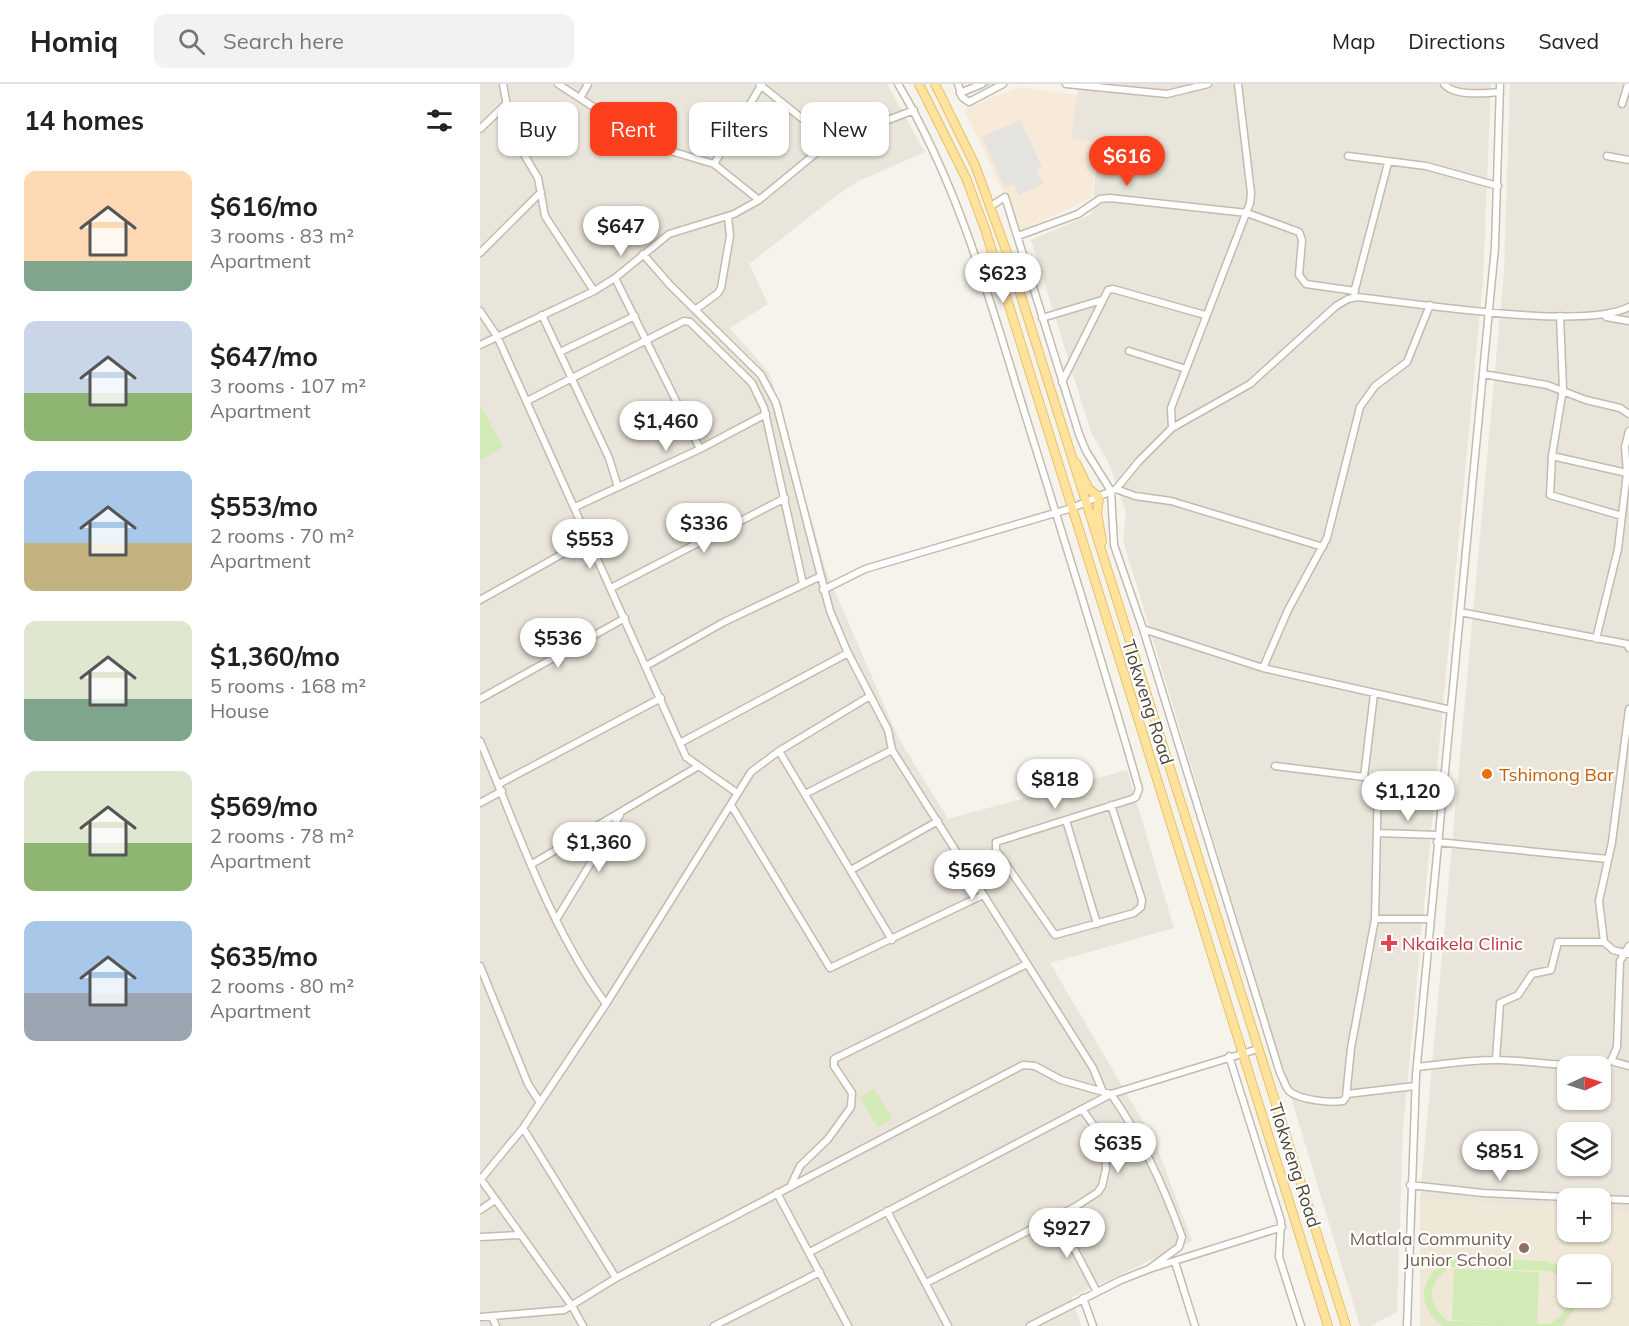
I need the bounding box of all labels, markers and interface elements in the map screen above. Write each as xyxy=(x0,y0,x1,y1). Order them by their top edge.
search box xyxy=(154,14,574,68)
text: Homiq xyxy=(30,24,118,59)
icon: search xyxy=(175,25,208,58)
text: Search here xyxy=(223,27,344,55)
text: Map xyxy=(1332,28,1375,54)
text: Directions xyxy=(1408,28,1505,54)
text: Saved xyxy=(1538,28,1599,54)
chip: Buy xyxy=(498,102,578,156)
chip: Rent xyxy=(590,102,677,156)
chip: Filters xyxy=(689,102,789,156)
chip: New xyxy=(801,102,889,156)
text: 14 homes xyxy=(24,104,144,137)
icon: filters xyxy=(423,104,456,137)
pin: $616 xyxy=(1091,136,1163,187)
text: $616 xyxy=(1103,143,1151,168)
text: $616/mo xyxy=(210,190,318,223)
icon: home xyxy=(72,195,144,267)
pin: $647 xyxy=(585,206,657,257)
text: $647 xyxy=(597,213,645,238)
text: 3 rooms · 83 m² xyxy=(210,223,354,248)
text: Apartment xyxy=(210,248,311,273)
pin: $623 xyxy=(967,253,1039,304)
text: $623 xyxy=(979,260,1027,285)
text: $647/mo xyxy=(210,340,318,373)
icon: home xyxy=(72,345,144,417)
text: 3 rooms · 107 m² xyxy=(210,373,366,398)
text: Apartment xyxy=(210,398,311,423)
pin: $1,460 xyxy=(617,401,715,452)
text: $1,460 xyxy=(634,408,698,433)
text: $553/mo xyxy=(210,490,318,523)
icon: home xyxy=(72,495,144,567)
pin: $336 xyxy=(668,503,740,554)
text: $336 xyxy=(680,510,728,535)
pin: $553 xyxy=(554,519,626,570)
text: 2 rooms · 70 m² xyxy=(210,523,354,548)
text: $553 xyxy=(566,526,614,551)
text: Apartment xyxy=(210,548,311,573)
pin: $536 xyxy=(522,618,594,669)
text: $536 xyxy=(534,625,582,650)
street label: Tlokweng Road xyxy=(1117,637,1179,767)
text: $1,360/mo xyxy=(210,640,340,673)
icon: home xyxy=(72,645,144,717)
text: 5 rooms · 168 m² xyxy=(210,673,366,698)
text: House xyxy=(210,698,269,723)
pin: $818 xyxy=(1019,759,1091,810)
place label: Tshimong Bar xyxy=(1499,763,1614,786)
text: $818 xyxy=(1031,766,1079,791)
marker: Tshimong Bar xyxy=(1480,767,1494,781)
pin: $1,120 xyxy=(1359,771,1457,822)
text: $1,120 xyxy=(1376,778,1440,803)
text: $569/mo xyxy=(210,790,318,823)
icon: home xyxy=(72,795,144,867)
pin: $1,360 xyxy=(550,822,648,873)
text: 2 rooms · 78 m² xyxy=(210,823,354,848)
text: $1,360 xyxy=(567,829,631,854)
text: Apartment xyxy=(210,848,311,873)
pin: $569 xyxy=(936,850,1008,901)
text: $569 xyxy=(948,857,996,882)
place label: Nkaikela Clinic xyxy=(1402,932,1523,955)
marker: Nkaikela Clinic xyxy=(1380,934,1398,952)
text: $635/mo xyxy=(210,940,318,973)
icon: home xyxy=(72,945,144,1017)
text: 2 rooms · 80 m² xyxy=(210,973,354,998)
text: Apartment xyxy=(210,998,311,1023)
north arrow xyxy=(1557,1056,1611,1110)
map controls xyxy=(1557,1056,1611,1308)
street label: Tlokweng Road xyxy=(1264,1100,1326,1230)
button: layers xyxy=(1557,1122,1611,1176)
pin: $635 xyxy=(1082,1123,1154,1174)
text: $635 xyxy=(1094,1130,1142,1155)
pin: $851 xyxy=(1464,1131,1536,1182)
text: $851 xyxy=(1476,1138,1524,1163)
button: + xyxy=(1557,1188,1611,1242)
pin: $927 xyxy=(1031,1208,1103,1259)
text: $927 xyxy=(1043,1215,1091,1240)
place label: Matlala Community Junior School xyxy=(1350,1227,1512,1271)
marker: Matlala Community Junior School xyxy=(1517,1241,1531,1255)
button: − xyxy=(1557,1254,1611,1308)

